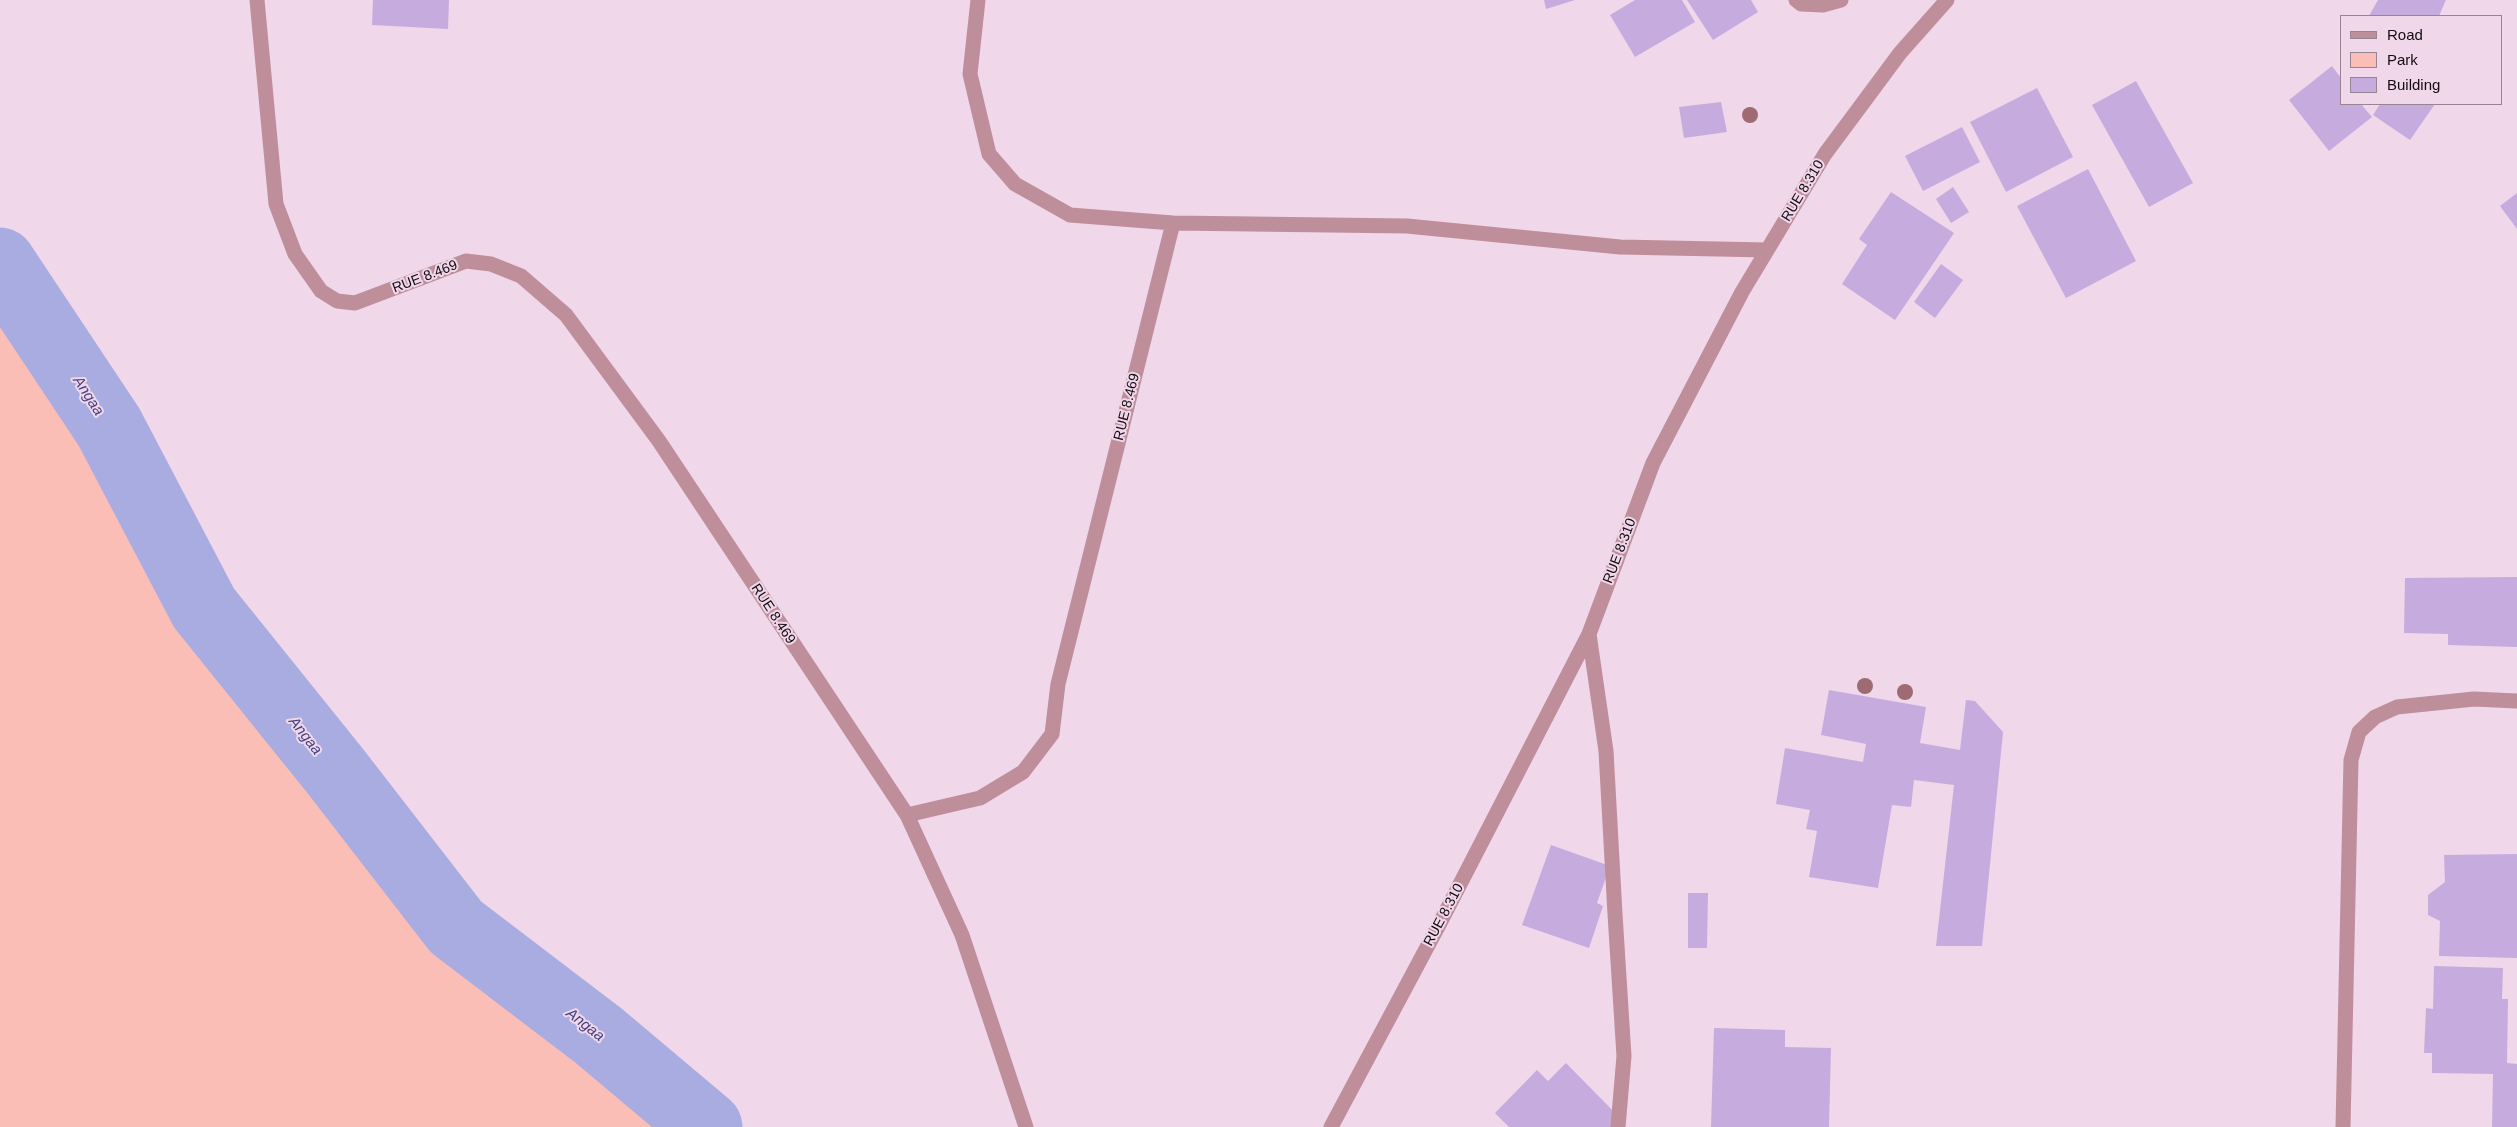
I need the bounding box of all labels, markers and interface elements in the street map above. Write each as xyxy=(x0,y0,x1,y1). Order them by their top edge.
legend xyxy=(2340,15,2502,105)
text: Road xyxy=(2387,26,2423,43)
text: Park xyxy=(2387,51,2418,68)
text: Building xyxy=(2387,76,2440,93)
street label: RUE 8.310 xyxy=(1778,157,1828,225)
street label: RUE 8.469 xyxy=(390,257,460,297)
street label: RUE 8.469 xyxy=(1111,372,1143,442)
water label: Angaa xyxy=(69,373,107,419)
street label: RUE 8.310 xyxy=(1600,516,1640,586)
street label: RUE 8.469 xyxy=(747,581,799,647)
water label: Angaa xyxy=(285,713,325,759)
street label: RUE 8.310 xyxy=(1421,881,1467,949)
water label: Angaa xyxy=(562,1005,608,1045)

